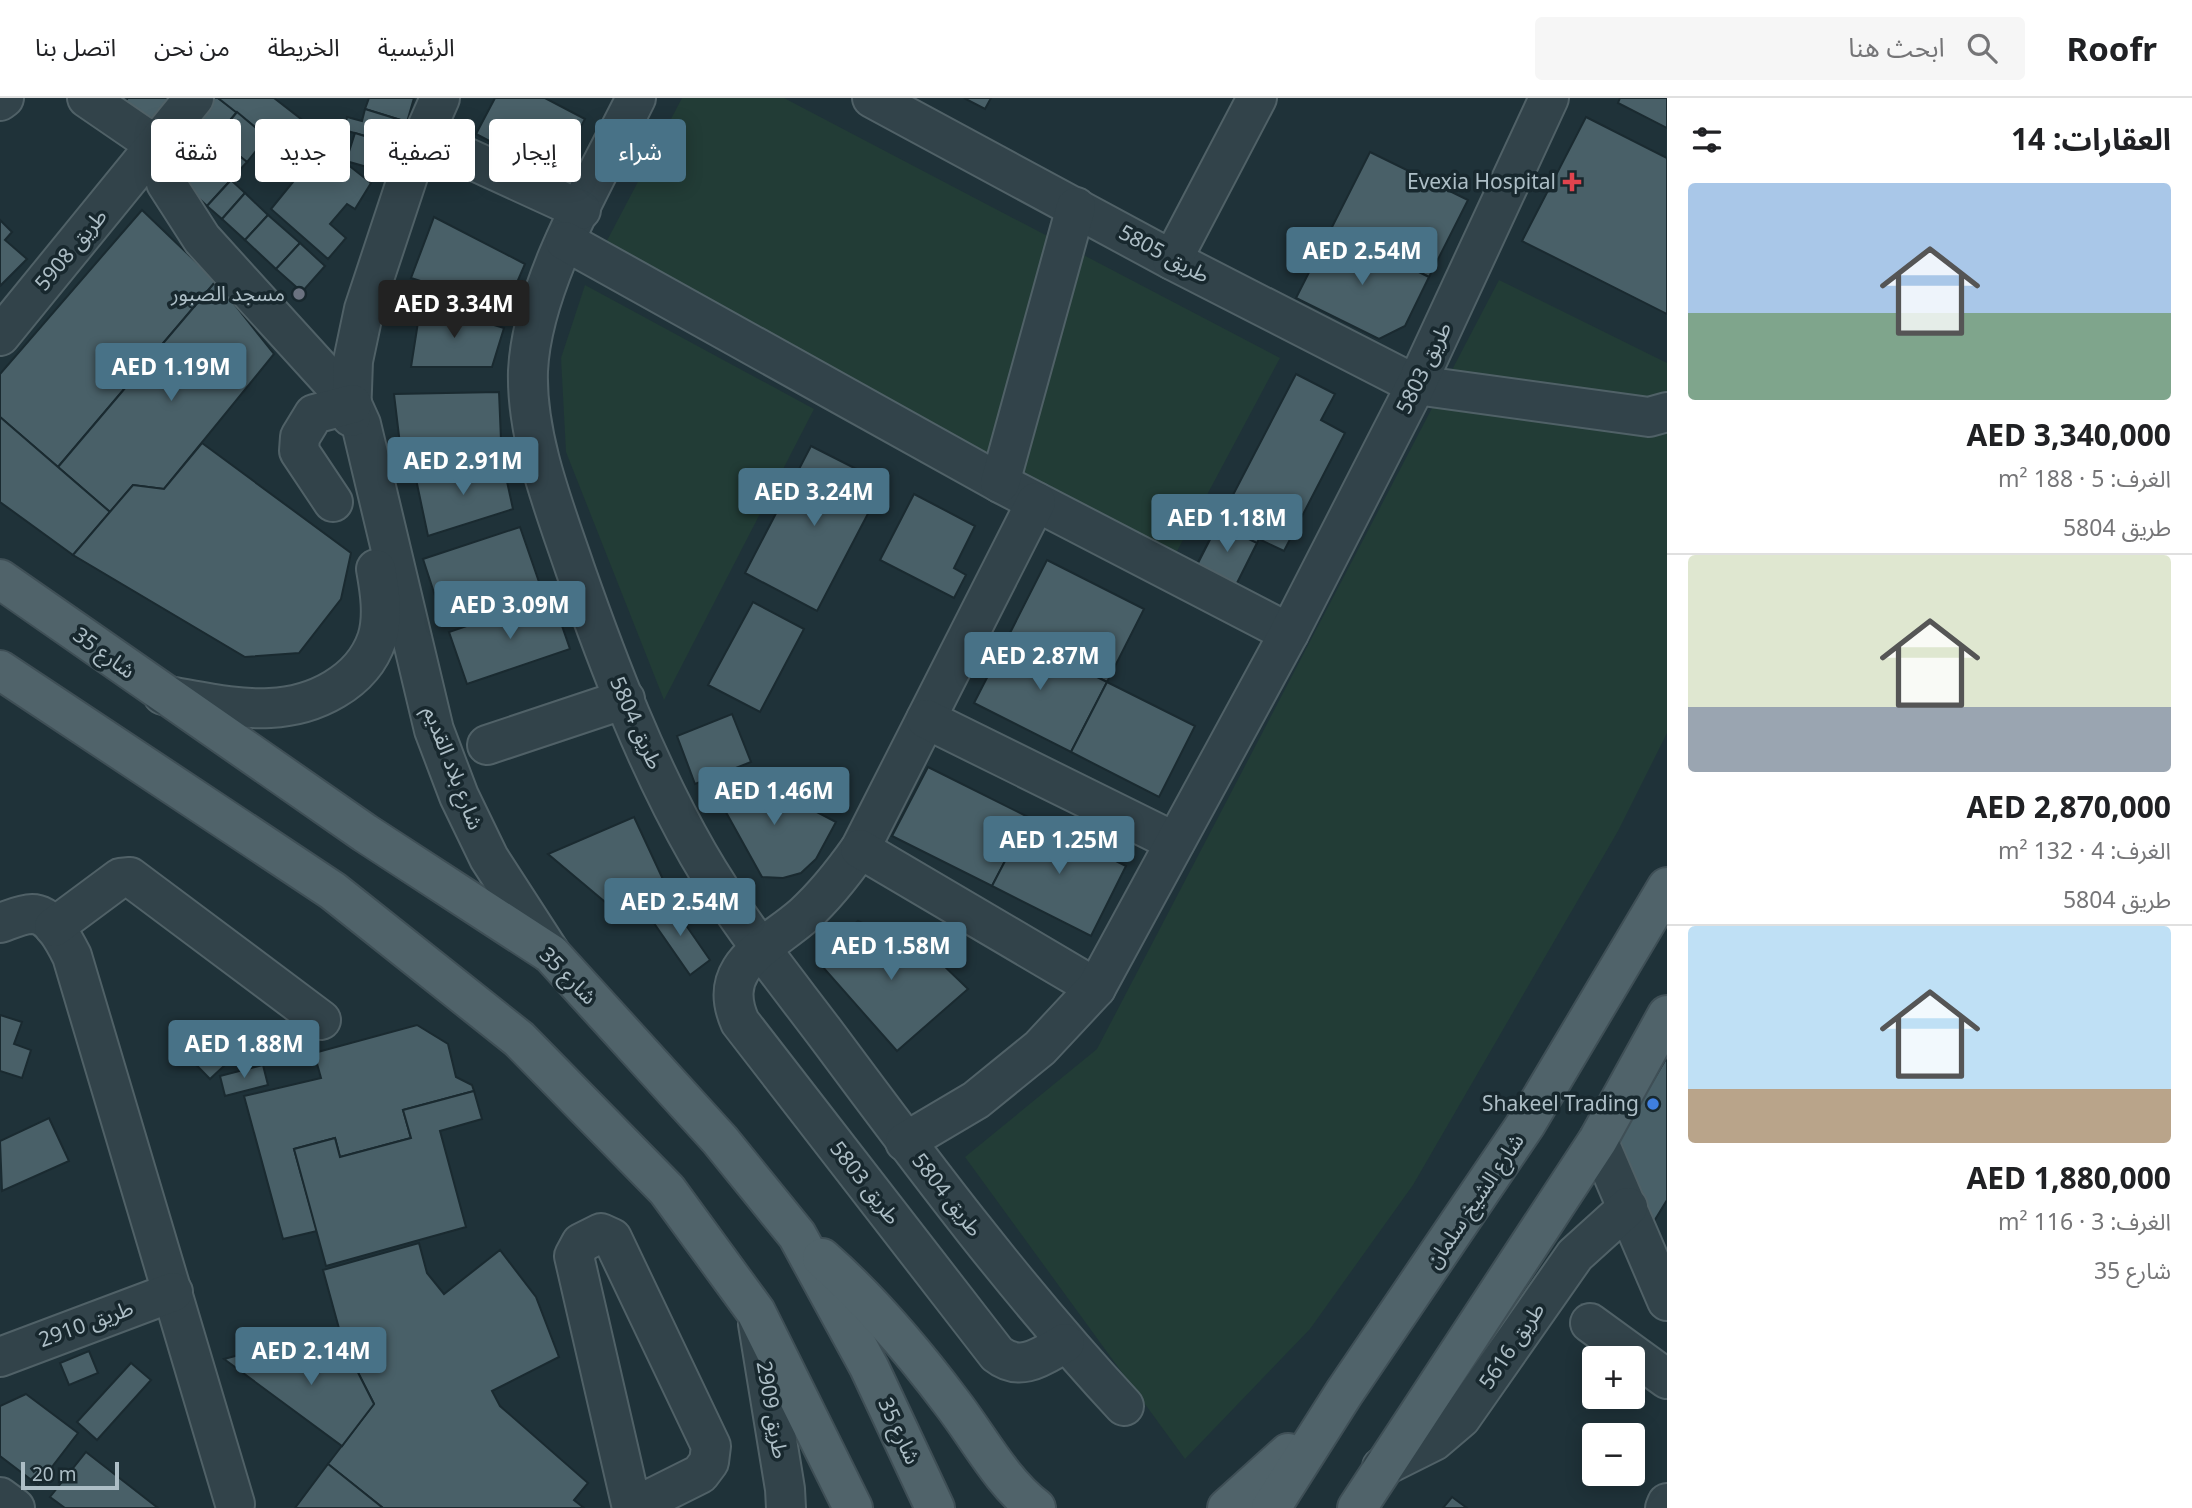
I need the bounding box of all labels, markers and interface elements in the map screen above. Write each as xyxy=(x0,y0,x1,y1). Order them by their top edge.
search box xyxy=(1535,17,2025,80)
text: Roofr xyxy=(2067,26,2157,71)
text: ابحث هنا xyxy=(1848,29,1945,65)
icon: search xyxy=(1963,29,2001,67)
text: اتصل بنا xyxy=(35,30,116,63)
text: من نحن xyxy=(154,30,230,63)
text: الخريطة xyxy=(268,30,340,63)
text: الرئيسية xyxy=(378,30,455,63)
text: العقارات: 14 xyxy=(2011,118,2171,159)
chip: شقة xyxy=(151,119,241,182)
chip: جديد xyxy=(255,119,350,182)
chip: تصفية xyxy=(364,119,475,182)
chip: إيجار xyxy=(489,119,581,182)
chip: شراء xyxy=(595,119,686,182)
icon: filters xyxy=(1688,121,1726,159)
place label: Evexia Hospital xyxy=(1407,167,1556,195)
marker: Evexia Hospital xyxy=(1562,172,1582,192)
street label: طريق 5908 xyxy=(28,203,113,296)
street label: طريق 5805 xyxy=(1114,218,1215,289)
pin: AED 2.54M xyxy=(1282,228,1442,287)
icon: home xyxy=(1867,228,1993,354)
text: AED 2.54M xyxy=(1302,234,1422,266)
place label: مسجد الصبور xyxy=(170,279,285,307)
pin: AED 3.34M xyxy=(374,280,534,340)
marker: مسجد الصبور xyxy=(291,286,307,302)
text: AED 3.34M xyxy=(394,287,514,319)
street label: طريق 5803 xyxy=(1389,317,1457,418)
pin: AED 1.19M xyxy=(91,344,251,403)
text: AED 1.19M xyxy=(111,350,231,382)
text: AED 3,340,000 xyxy=(1966,414,2171,455)
pin: AED 2.91M xyxy=(383,438,543,497)
text: AED 2.91M xyxy=(403,444,523,476)
text: الغرف: 5 · 188 m² xyxy=(1998,462,2171,494)
pin: AED 3.24M xyxy=(734,468,894,528)
text: AED 3.24M xyxy=(754,475,874,507)
pin: AED 1.18M xyxy=(1147,494,1307,554)
text: AED 1.18M xyxy=(1167,501,1287,533)
text: طريق 5804 xyxy=(2063,511,2171,543)
pin: AED 3.09M xyxy=(430,582,590,641)
text: AED 3.09M xyxy=(450,588,570,620)
icon: home xyxy=(1867,600,1993,726)
street label: شارع 35 xyxy=(67,620,141,686)
pin: AED 2.87M xyxy=(960,632,1120,692)
text: AED 2.87M xyxy=(980,639,1100,671)
street label: طريق 5804 xyxy=(604,672,670,773)
street label: شارع بلاد القديم xyxy=(416,702,490,834)
pin: AED 1.46M xyxy=(694,768,854,827)
text: AED 1.46M xyxy=(714,774,834,806)
text: AED 2,870,000 xyxy=(1966,786,2171,827)
pin: AED 1.25M xyxy=(979,816,1139,876)
text: AED 1.25M xyxy=(999,823,1119,855)
text: الغرف: 4 · 132 m² xyxy=(1998,834,2171,866)
pin: AED 2.54M xyxy=(600,878,760,938)
text: طريق 5804 xyxy=(2063,883,2171,915)
text: AED 2.54M xyxy=(620,885,740,917)
pin: AED 1.58M xyxy=(811,922,971,982)
text: AED 1.58M xyxy=(831,929,951,961)
street label: شارع 35 xyxy=(532,940,604,1012)
icon: home xyxy=(1867,971,1993,1097)
pin: AED 1.88M xyxy=(164,1020,324,1080)
text: AED 1.88M xyxy=(184,1027,304,1059)
place label: Shakeel Trading xyxy=(1482,1089,1639,1117)
marker: Shakeel Trading xyxy=(1645,1096,1661,1112)
street label: شارع الشيخ سلمان xyxy=(1419,1128,1531,1274)
street label: طريق 5803 xyxy=(824,1135,907,1230)
street label: طريق 5804 xyxy=(906,1147,989,1242)
text: AED 1,880,000 xyxy=(1966,1157,2171,1198)
text: الغرف: 3 · 116 m² xyxy=(1998,1205,2171,1237)
text: شارع 35 xyxy=(2094,1254,2171,1286)
street label: طريق 2910 xyxy=(35,1293,137,1353)
street label: طريق 5616 xyxy=(1472,1297,1550,1394)
pin: AED 2.14M xyxy=(231,1328,391,1387)
text: AED 2.14M xyxy=(251,1334,371,1366)
map controls xyxy=(1582,1346,1645,1486)
button: + xyxy=(1582,1346,1645,1409)
street label: طريق 2909 xyxy=(751,1359,795,1461)
street label: شارع 35 xyxy=(871,1393,927,1469)
button: − xyxy=(1582,1423,1645,1486)
scale bar xyxy=(21,1459,119,1491)
text: 20 m xyxy=(32,1461,76,1487)

